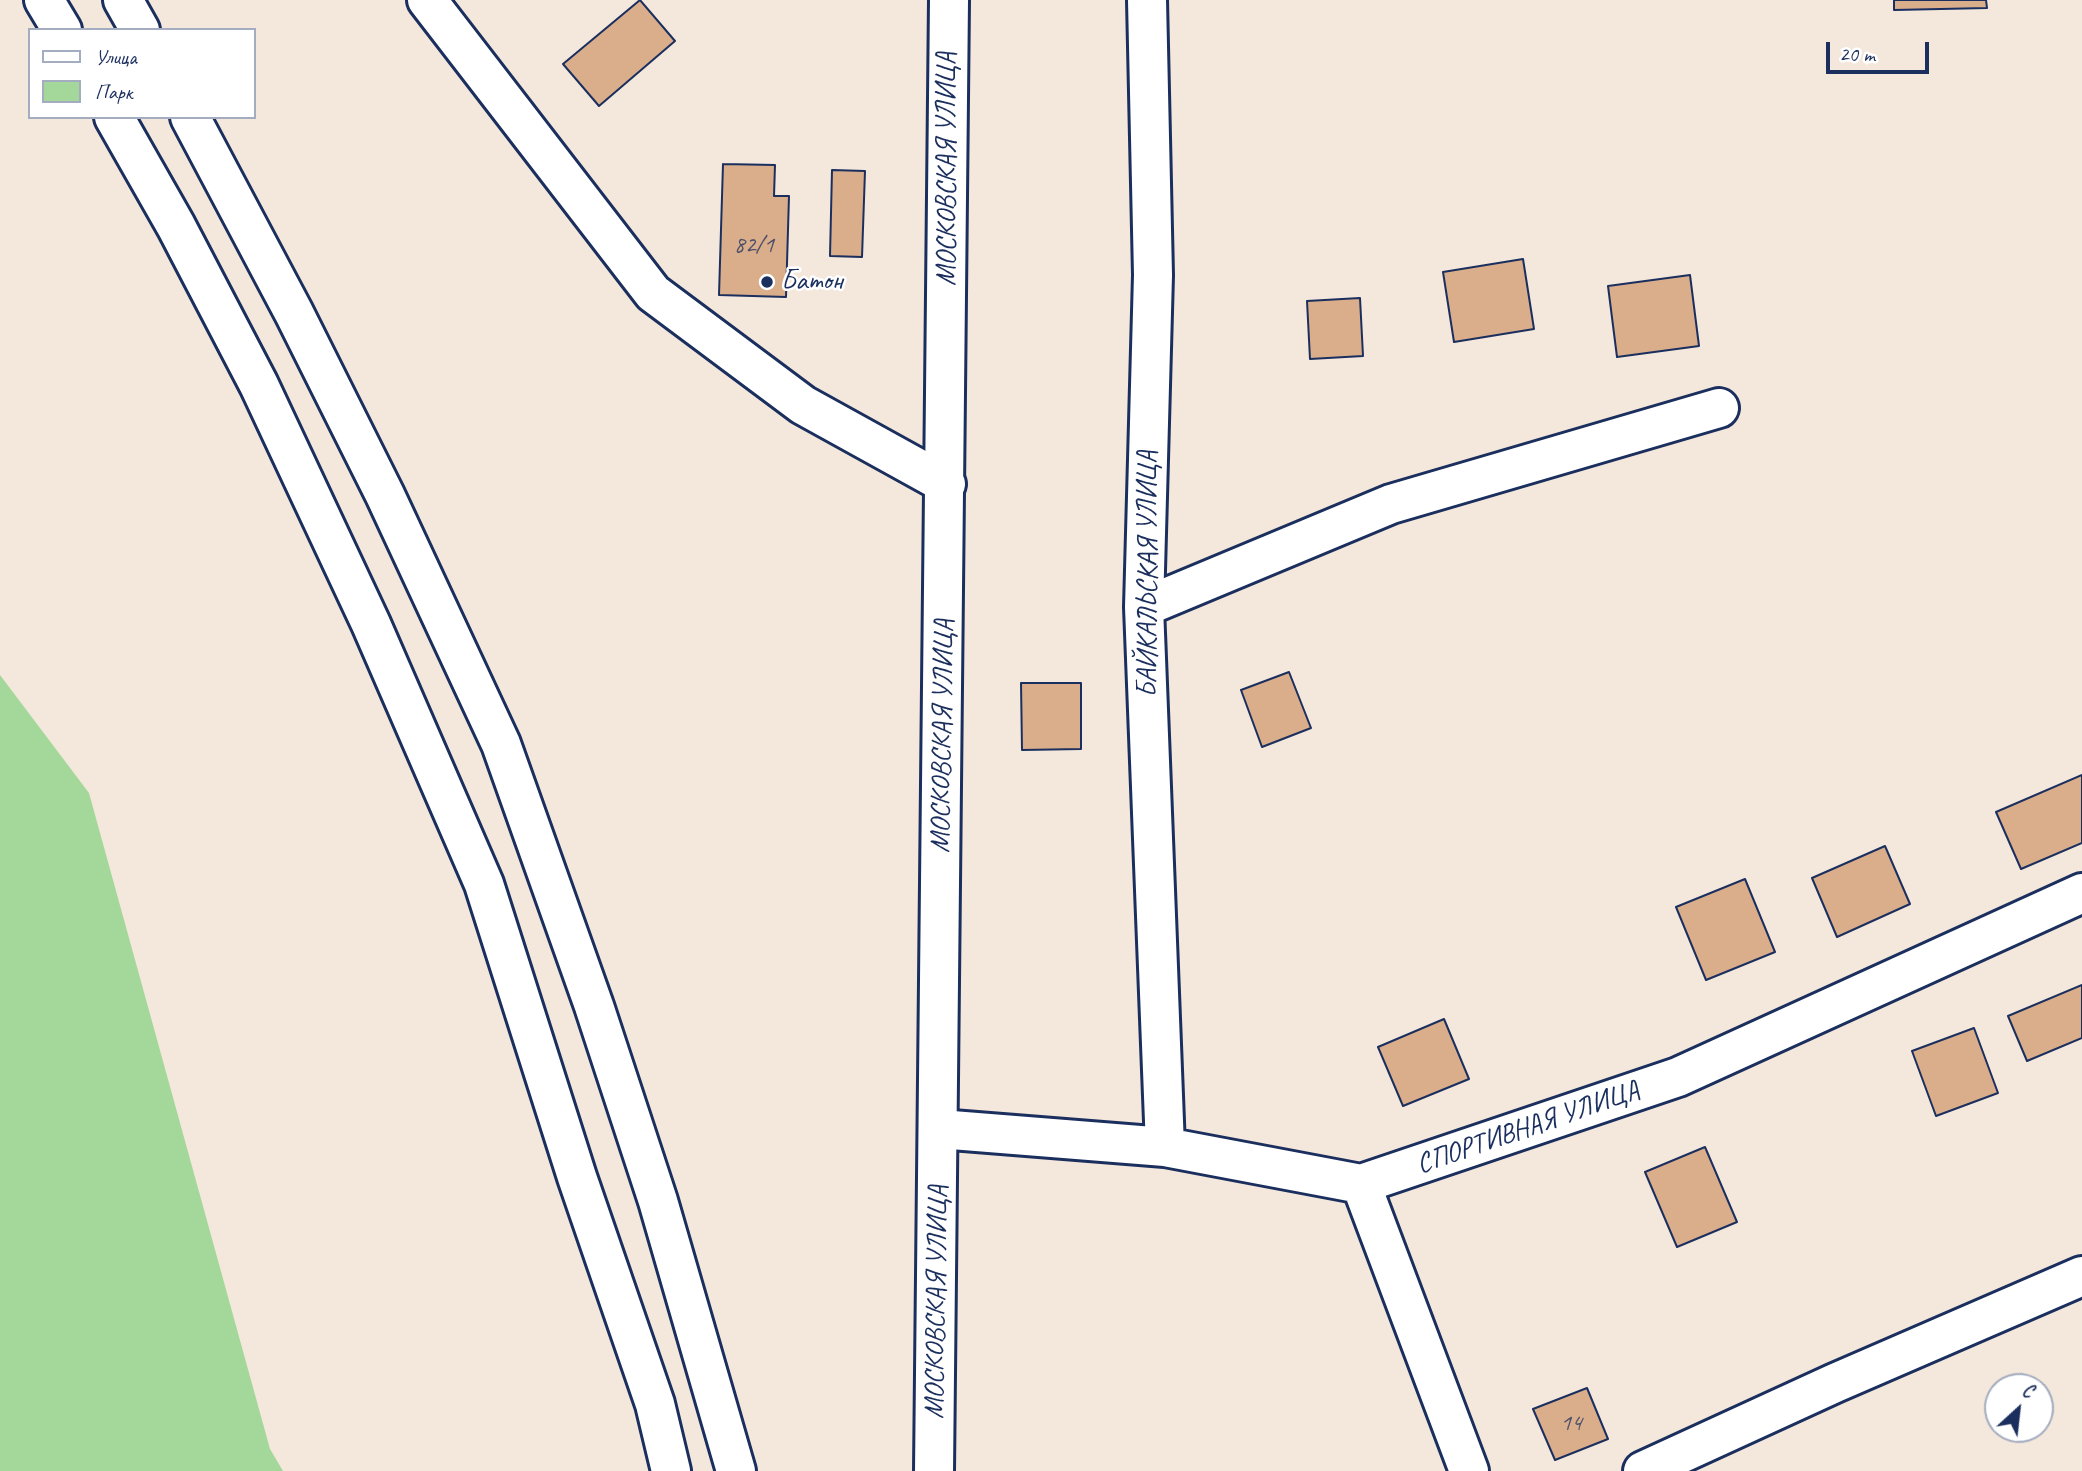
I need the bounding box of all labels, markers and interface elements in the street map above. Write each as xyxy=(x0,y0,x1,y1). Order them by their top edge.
legend xyxy=(28,28,256,119)
scale bar xyxy=(1830,28,1933,72)
text: 20 m xyxy=(1839,41,1875,67)
text: Улица xyxy=(95,44,137,70)
street label: МОСКОВСКАЯ УЛИЦА xyxy=(931,52,965,286)
text: Парк xyxy=(95,79,132,105)
house number: 82/1 xyxy=(734,232,774,260)
place label: Батон xyxy=(781,265,843,299)
marker: Батон xyxy=(759,274,775,290)
street label: БАЙКАЛЬСКАЯ УЛИЦА xyxy=(1132,450,1166,698)
street label: МОСКОВСКАЯ УЛИЦА xyxy=(924,619,962,853)
street label: СПОРТИВНАЯ УЛИЦА xyxy=(1412,1074,1644,1182)
street label: МОСКОВСКАЯ УЛИЦА xyxy=(918,1185,956,1419)
north arrow xyxy=(1984,1373,2054,1443)
text: С xyxy=(2018,1378,2037,1404)
house number: 14 xyxy=(1560,1410,1582,1438)

